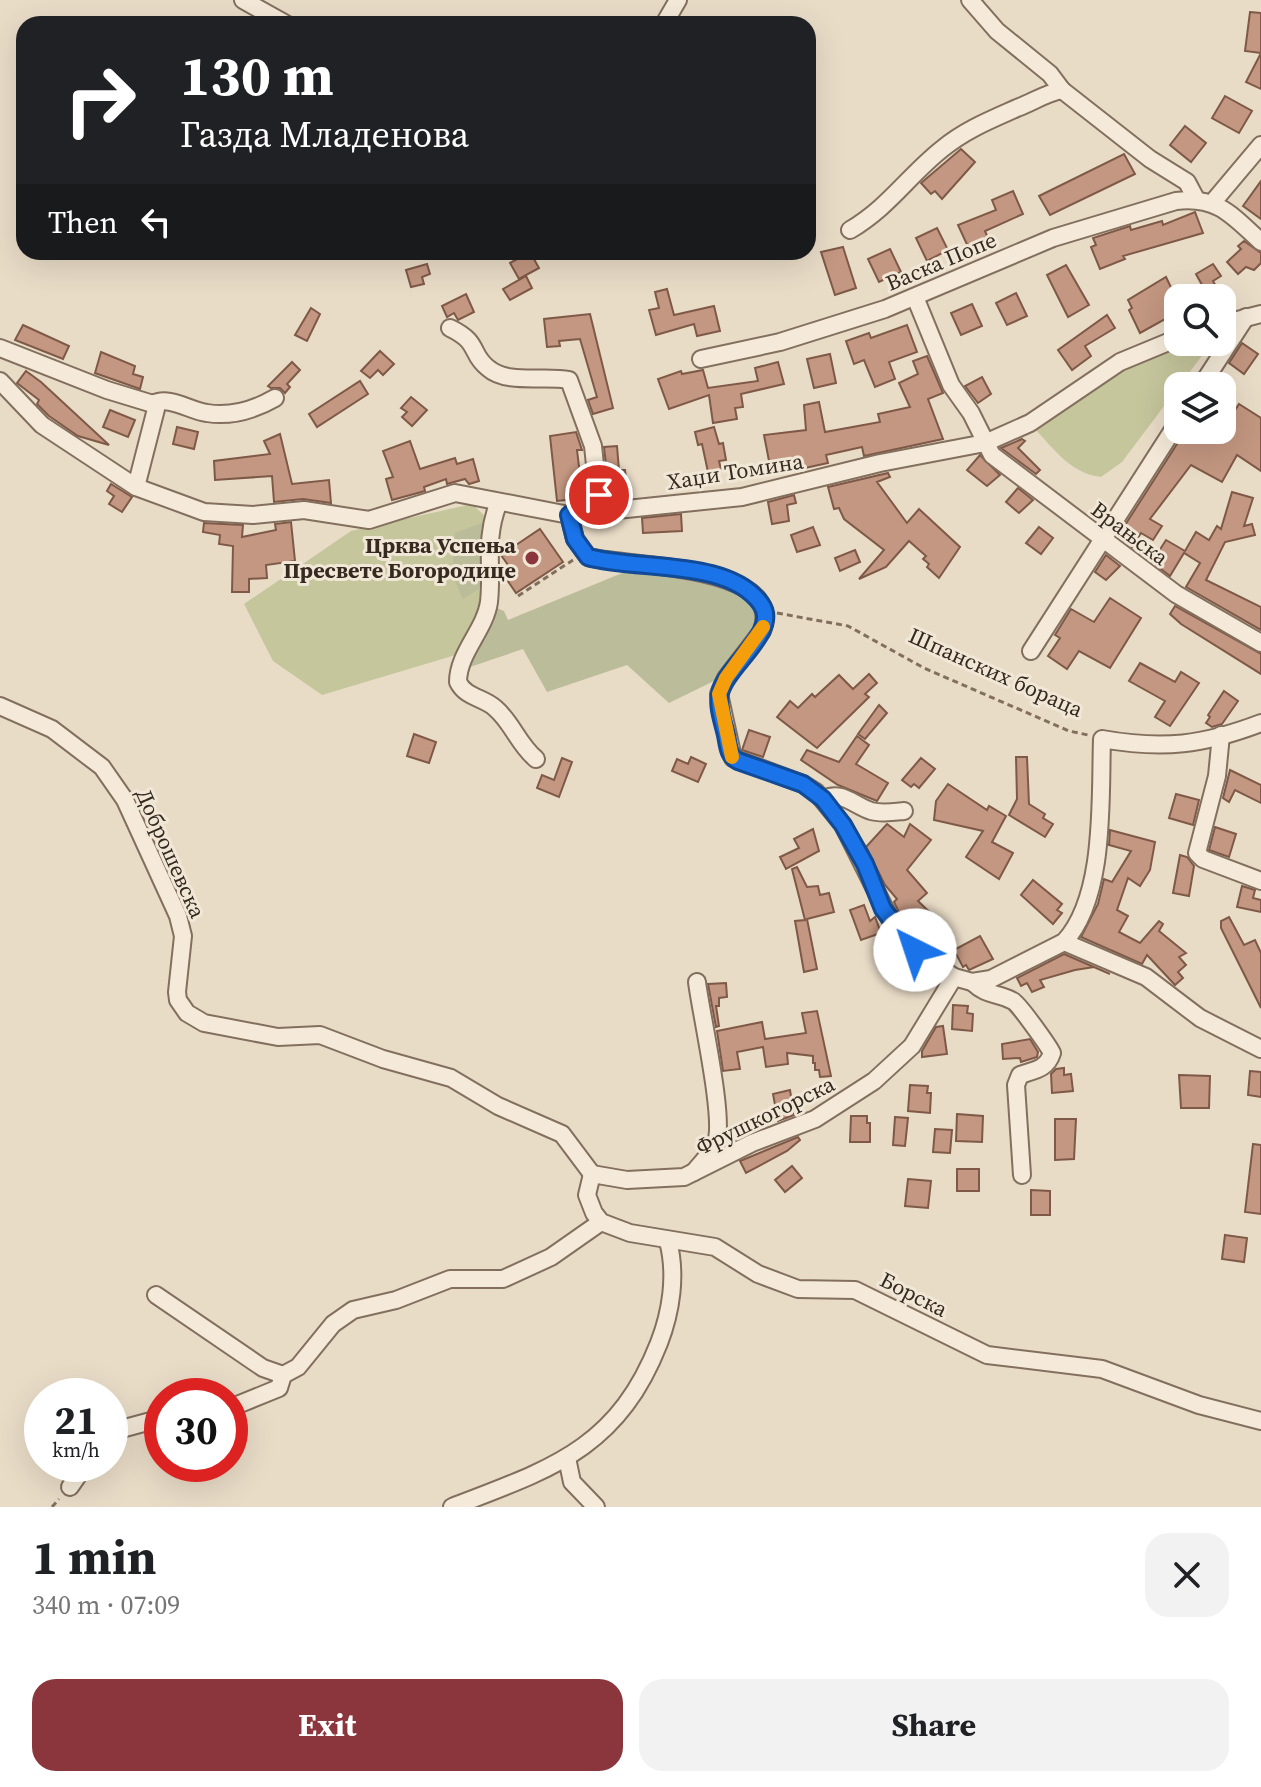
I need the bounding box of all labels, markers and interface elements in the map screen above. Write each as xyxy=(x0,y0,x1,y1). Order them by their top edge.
text: 130 m xyxy=(180,37,334,114)
icon: right xyxy=(48,48,152,152)
text: Газда Младенова xyxy=(180,110,469,159)
icon: left xyxy=(134,200,178,244)
text: Then xyxy=(48,202,118,243)
street label: Васка Попе xyxy=(881,224,1001,298)
map controls xyxy=(1164,284,1236,444)
button: search xyxy=(1164,284,1236,356)
button: layers xyxy=(1164,372,1236,444)
street label: Хаџи Томина xyxy=(665,445,806,497)
pin xyxy=(565,461,633,529)
icon: arrive xyxy=(577,473,621,517)
street label: Врањска xyxy=(1085,494,1175,572)
place label: Црква Успења Пресвете Богородице xyxy=(284,530,516,585)
marker: Црква Успења Пресвете Богородице xyxy=(523,549,541,567)
street label: Шпанских бораца xyxy=(904,620,1089,724)
street label: Доброшевска xyxy=(129,783,213,923)
position arrow xyxy=(873,908,957,992)
street label: Фрушкогорска xyxy=(691,1068,840,1162)
street label: Борска xyxy=(875,1264,954,1324)
speed limit sign: 30 xyxy=(144,1378,248,1482)
text: 21 xyxy=(54,1393,98,1447)
text: km/h xyxy=(52,1436,100,1464)
text: 1 min xyxy=(32,1524,157,1590)
button: close xyxy=(1145,1533,1229,1617)
text: 340 m · 07:09 xyxy=(32,1587,180,1623)
button: Exit xyxy=(32,1679,623,1771)
button: Share xyxy=(639,1679,1229,1771)

